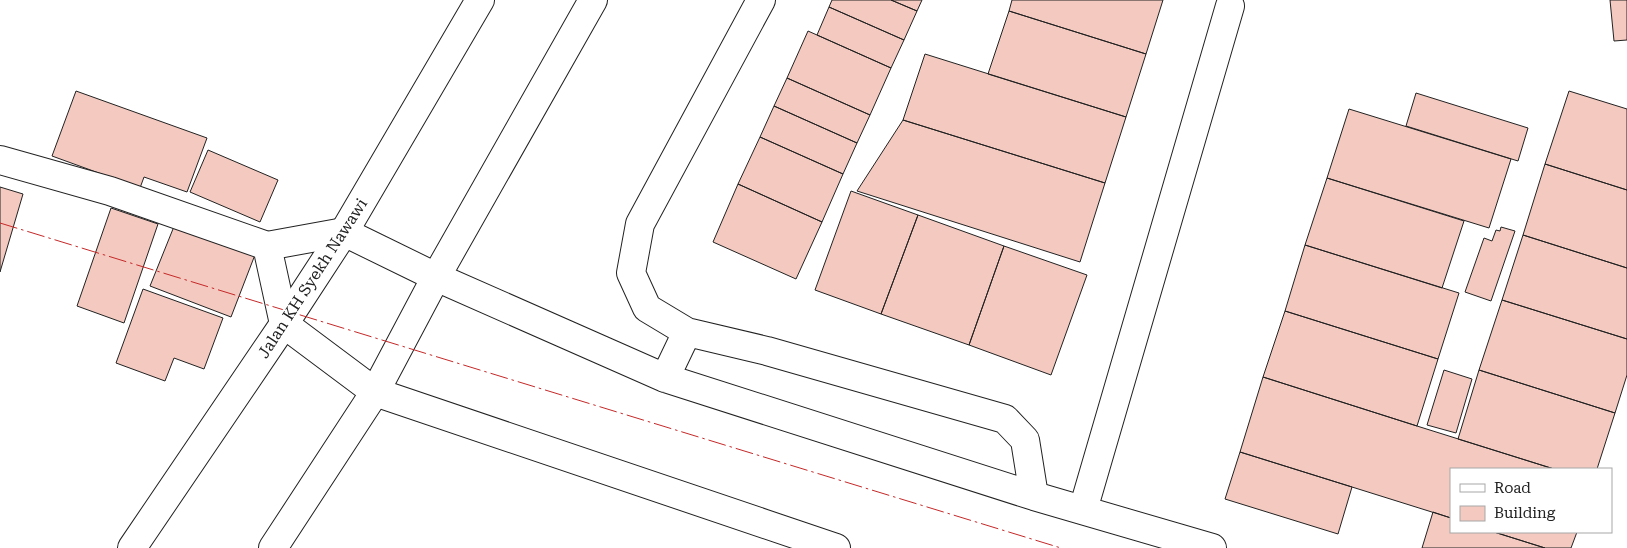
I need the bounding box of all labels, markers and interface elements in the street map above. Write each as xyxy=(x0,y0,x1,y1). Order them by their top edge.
street label: Jalan KH Syekh Nawawi xyxy=(254,195,371,362)
legend xyxy=(1450,468,1612,533)
text: Road xyxy=(1494,479,1531,497)
text: Building xyxy=(1494,504,1556,522)

